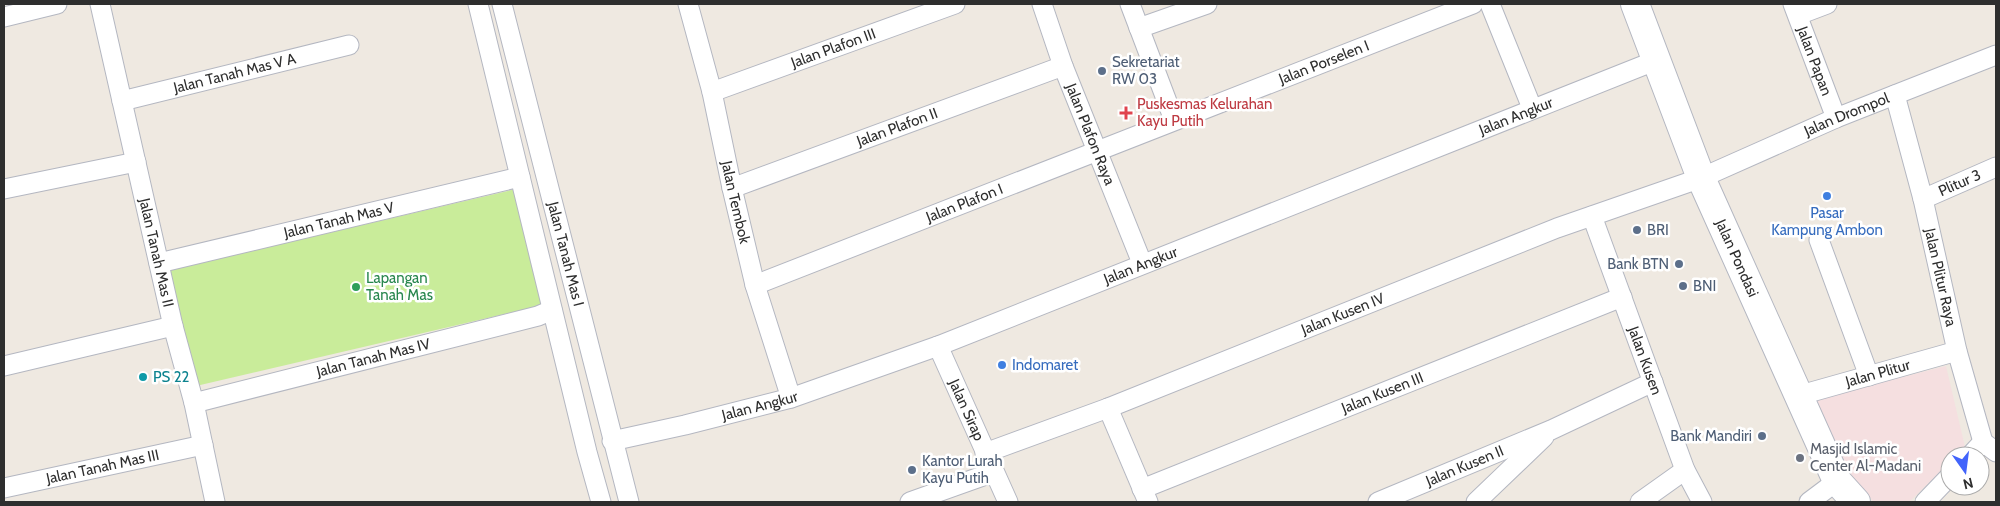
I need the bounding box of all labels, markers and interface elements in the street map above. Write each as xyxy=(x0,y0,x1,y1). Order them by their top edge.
street label: Jalan Papan xyxy=(1793,23,1836,98)
street label: Jalan Plafon III xyxy=(787,24,878,72)
street label: Jalan Porselen I xyxy=(1275,37,1372,88)
street label: Jalan Tanah Mas V A xyxy=(171,49,298,97)
place label: Sekretariat RW 03 xyxy=(1112,53,1180,88)
marker: Sekretariat RW 03 xyxy=(1096,65,1108,77)
street label: Jalan Plafon Raya xyxy=(1062,80,1119,188)
street label: Jalan Drompol xyxy=(1800,89,1892,140)
street label: Jalan Angkur xyxy=(1475,93,1556,139)
place label: Puskesmas Kelurahan Kayu Putih xyxy=(1137,95,1272,130)
street label: Jalan Plafon II xyxy=(853,104,940,151)
marker: Puskesmas Kelurahan Kayu Putih xyxy=(1119,106,1133,120)
street label: Jalan Tembok xyxy=(717,158,754,246)
street label: Plitur 3 xyxy=(1936,166,1984,200)
street label: Jalan Plafon I xyxy=(922,180,1006,227)
marker: Pasar Kampung Ambon xyxy=(1821,190,1833,202)
street label: Jalan Tanah Mas II xyxy=(135,195,177,309)
street label: Jalan Tanah Mas V xyxy=(281,198,397,242)
street label: Jalan Tanah Mas I xyxy=(544,199,588,308)
place label: Pasar Kampung Ambon xyxy=(1771,204,1883,239)
street label: Jalan Pondasi xyxy=(1711,216,1762,300)
place label: BRI xyxy=(1647,221,1669,239)
marker: BRI xyxy=(1631,224,1643,236)
street label: Jalan Plitur Raya xyxy=(1921,225,1960,329)
street label: Jalan Angkur xyxy=(1100,243,1180,289)
place label: Bank BTN xyxy=(1607,255,1669,273)
marker: Bank BTN xyxy=(1673,258,1685,270)
place label: Lapangan Tanah Mas xyxy=(366,269,433,304)
place label: BNI xyxy=(1693,277,1716,295)
marker: BNI xyxy=(1677,280,1689,292)
marker: Lapangan Tanah Mas xyxy=(350,281,362,293)
street label: Jalan Kusen IV xyxy=(1298,289,1388,339)
street label: Jalan Kusen xyxy=(1624,323,1666,397)
street label: Jalan Tanah Mas IV xyxy=(314,334,433,381)
place label: Indomaret xyxy=(1012,356,1078,374)
street label: Jalan Plitur xyxy=(1843,356,1912,391)
marker: Indomaret xyxy=(996,359,1008,371)
place label: PS 22 xyxy=(153,368,190,386)
street label: Jalan Kusen III xyxy=(1338,368,1426,418)
marker: PS 22 xyxy=(137,371,149,383)
street label: Jalan Sirap xyxy=(945,375,988,443)
street label: Jalan Angkur xyxy=(719,387,801,425)
place label: Bank Mandiri xyxy=(1670,427,1752,445)
marker: Bank Mandiri xyxy=(1756,430,1768,442)
place label: Masjid Islamic Center Al-Madani xyxy=(1810,440,1921,475)
street label: Jalan Kusen II xyxy=(1422,442,1506,490)
street label: Jalan Tanah Mas III xyxy=(44,446,161,488)
north arrow xyxy=(1940,446,1990,496)
place label: Kantor Lurah Kayu Putih xyxy=(922,452,1003,487)
marker: Masjid Islamic Center Al-Madani xyxy=(1794,452,1806,464)
marker: Kantor Lurah Kayu Putih xyxy=(906,464,918,476)
text: N xyxy=(1961,474,1975,494)

